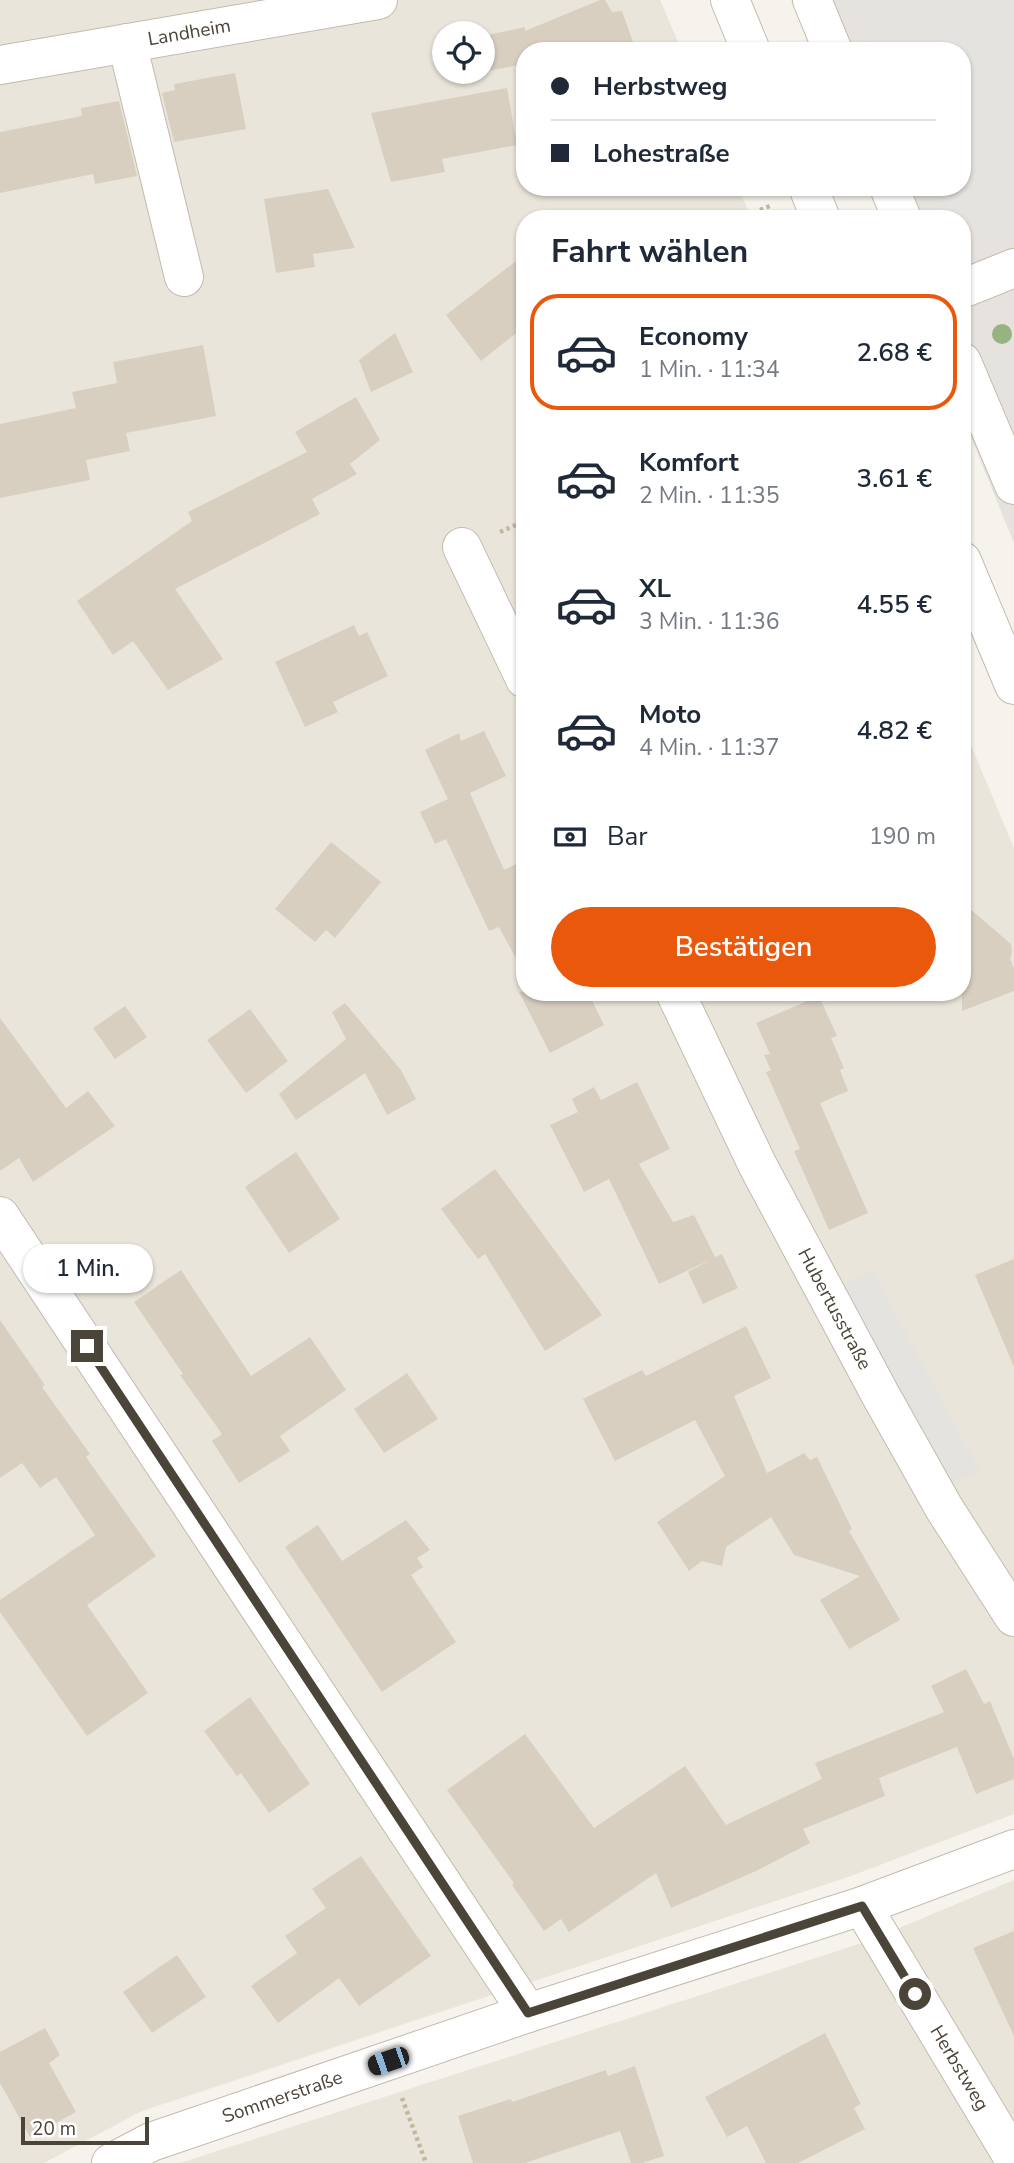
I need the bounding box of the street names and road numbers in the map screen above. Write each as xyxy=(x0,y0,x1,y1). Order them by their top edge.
street label: Landheim xyxy=(146,13,233,52)
street label: Hubertusstraße xyxy=(791,1244,878,1374)
street label: Herbstweg xyxy=(924,2020,995,2116)
street label: Sommerstraße xyxy=(219,2064,346,2130)

